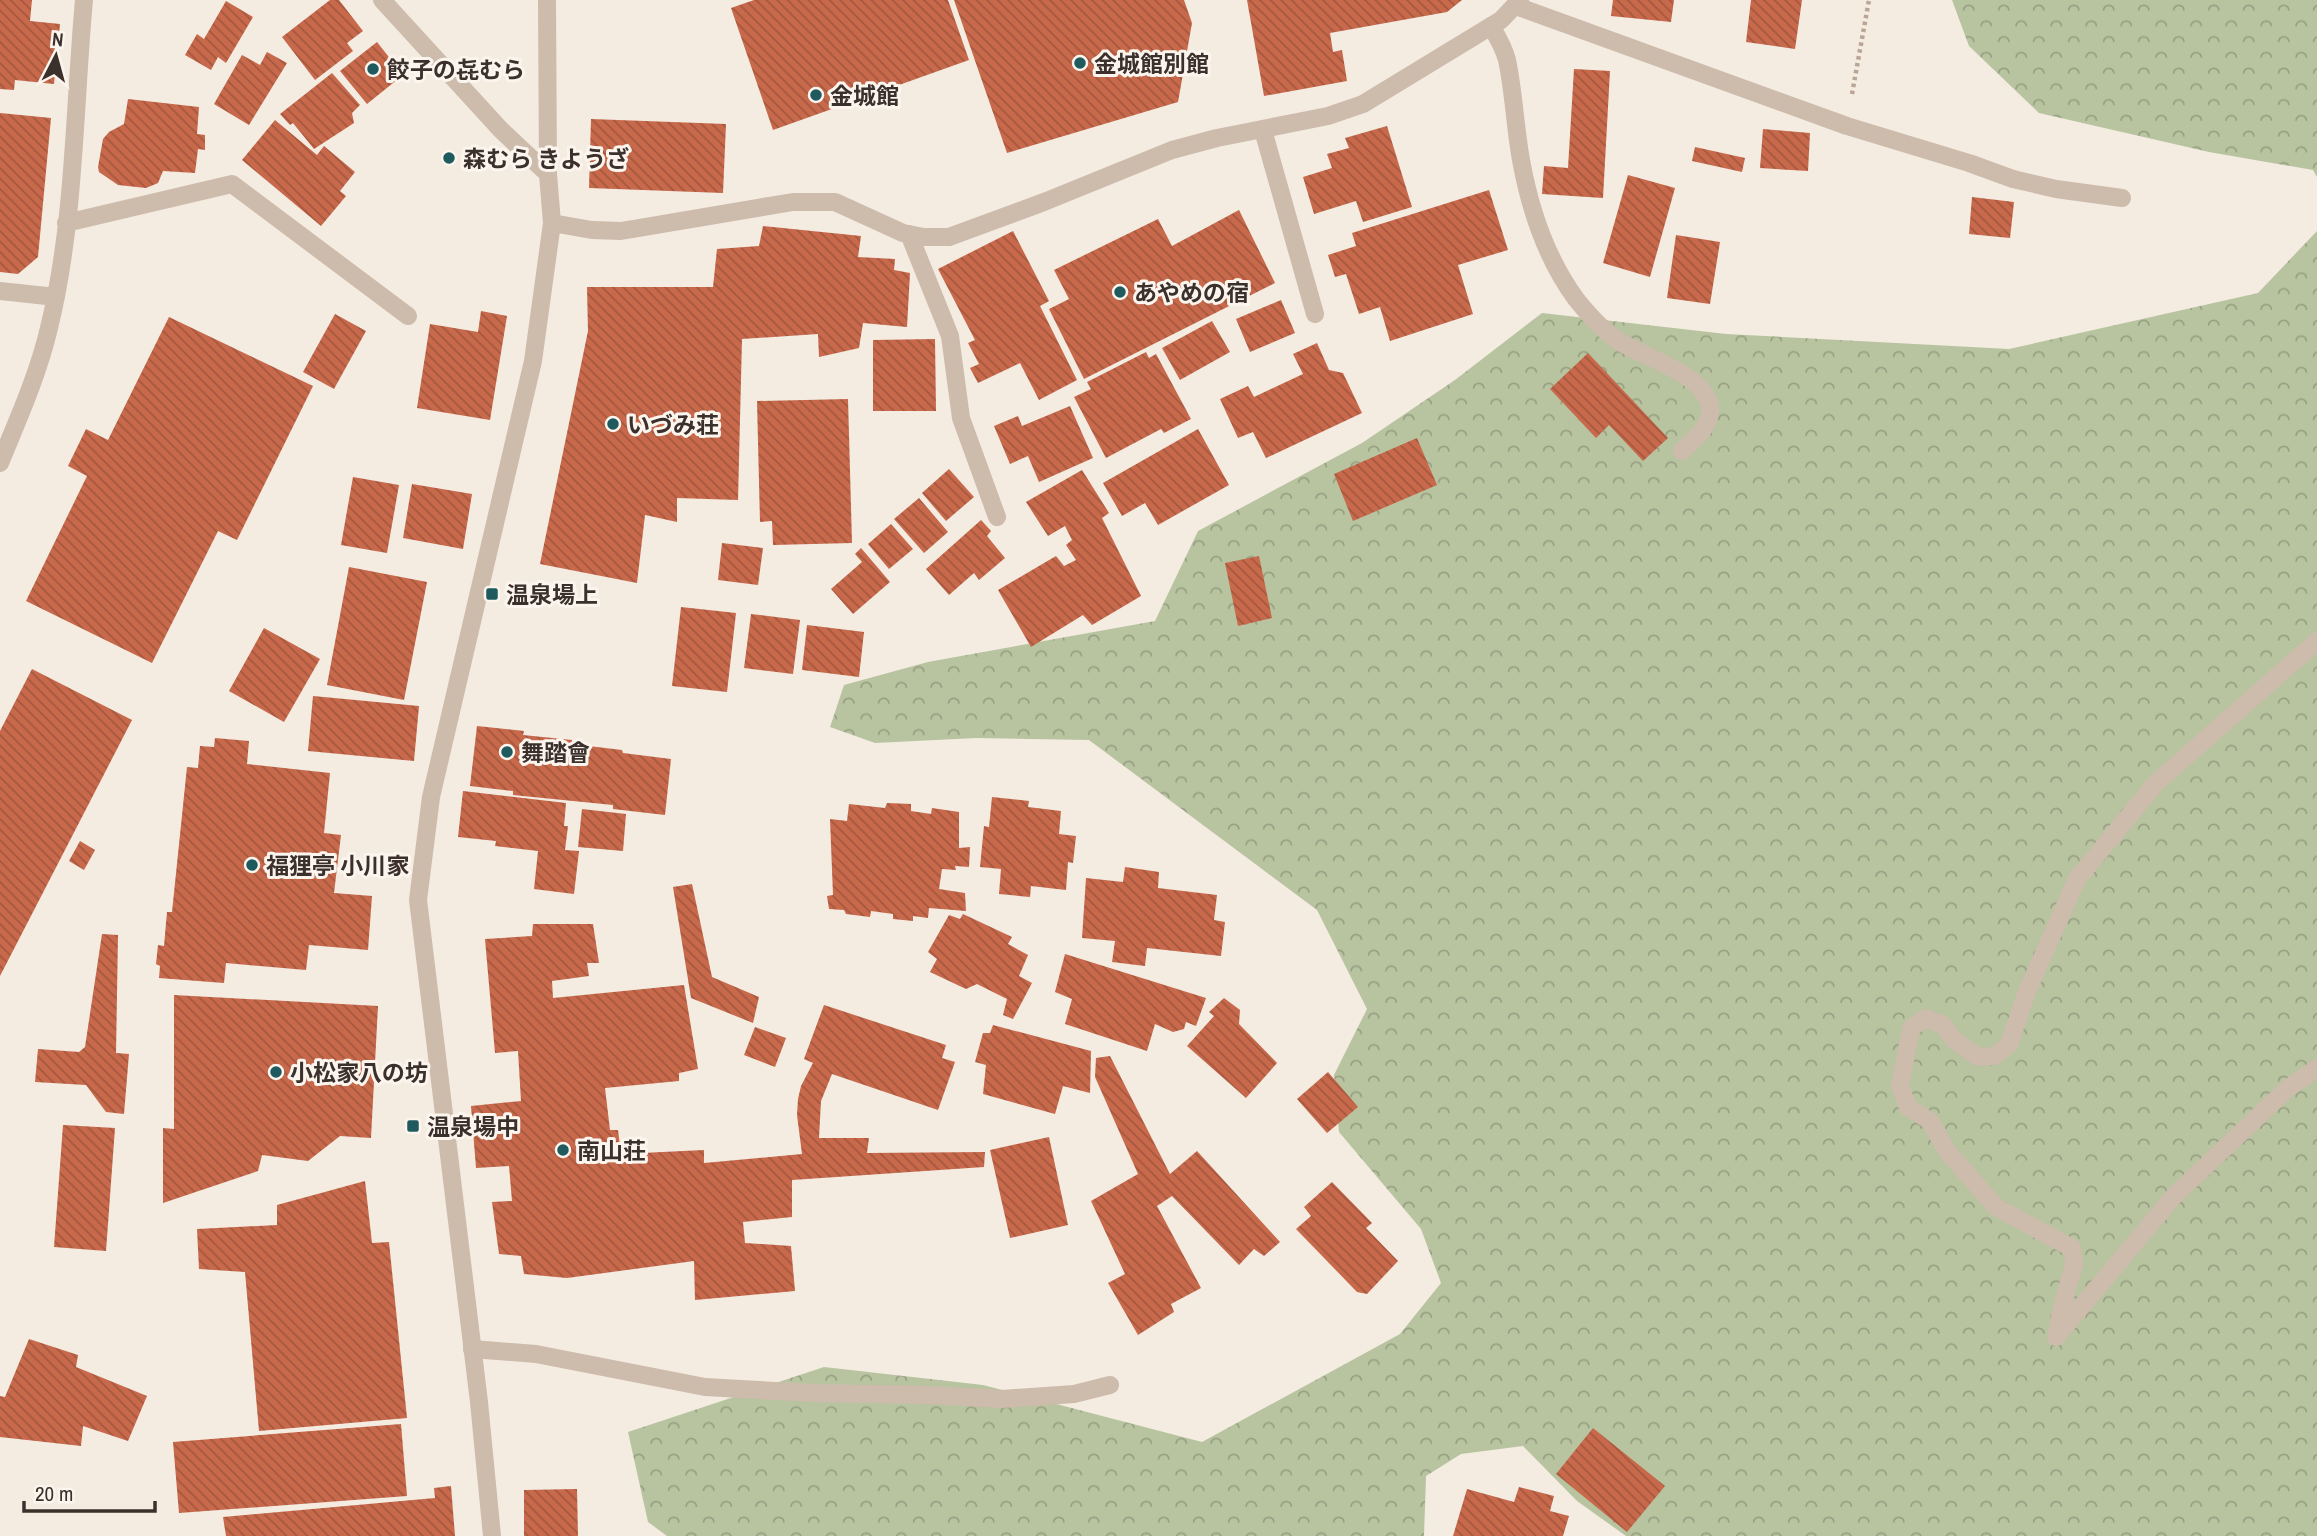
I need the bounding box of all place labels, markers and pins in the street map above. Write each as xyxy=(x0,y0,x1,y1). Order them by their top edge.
place label: 金城館別館 xyxy=(1094,48,1209,79)
place label: 餃子の㐂むら xyxy=(387,54,525,85)
marker: 金城館別館 xyxy=(1072,55,1088,71)
marker: 餃子の㐂むら xyxy=(365,61,381,77)
place label: 金城館 xyxy=(830,80,899,111)
marker: 金城館 xyxy=(808,87,824,103)
place label: 森むら きようざ xyxy=(463,143,629,174)
marker: 森むら きようざ xyxy=(441,150,457,166)
place label: あやめの宿 xyxy=(1134,277,1249,308)
marker: あやめの宿 xyxy=(1112,284,1128,300)
place label: いづみ荘 xyxy=(627,409,719,440)
marker: いづみ荘 xyxy=(605,416,621,432)
place label: 温泉場上 xyxy=(506,579,598,610)
marker: 温泉場上 xyxy=(484,586,500,602)
place label: 舞踏會 xyxy=(521,737,590,768)
marker: 舞踏會 xyxy=(499,744,515,760)
place label: 福狸亭 小川家 xyxy=(266,850,409,881)
marker: 福狸亭 小川家 xyxy=(244,857,260,873)
place label: 小松家八の坊 xyxy=(290,1057,428,1088)
marker: 小松家八の坊 xyxy=(268,1064,284,1080)
place label: 温泉場中 xyxy=(427,1111,519,1142)
marker: 温泉場中 xyxy=(405,1118,421,1134)
place label: 南山荘 xyxy=(577,1135,646,1166)
marker: 南山荘 xyxy=(555,1142,571,1158)

